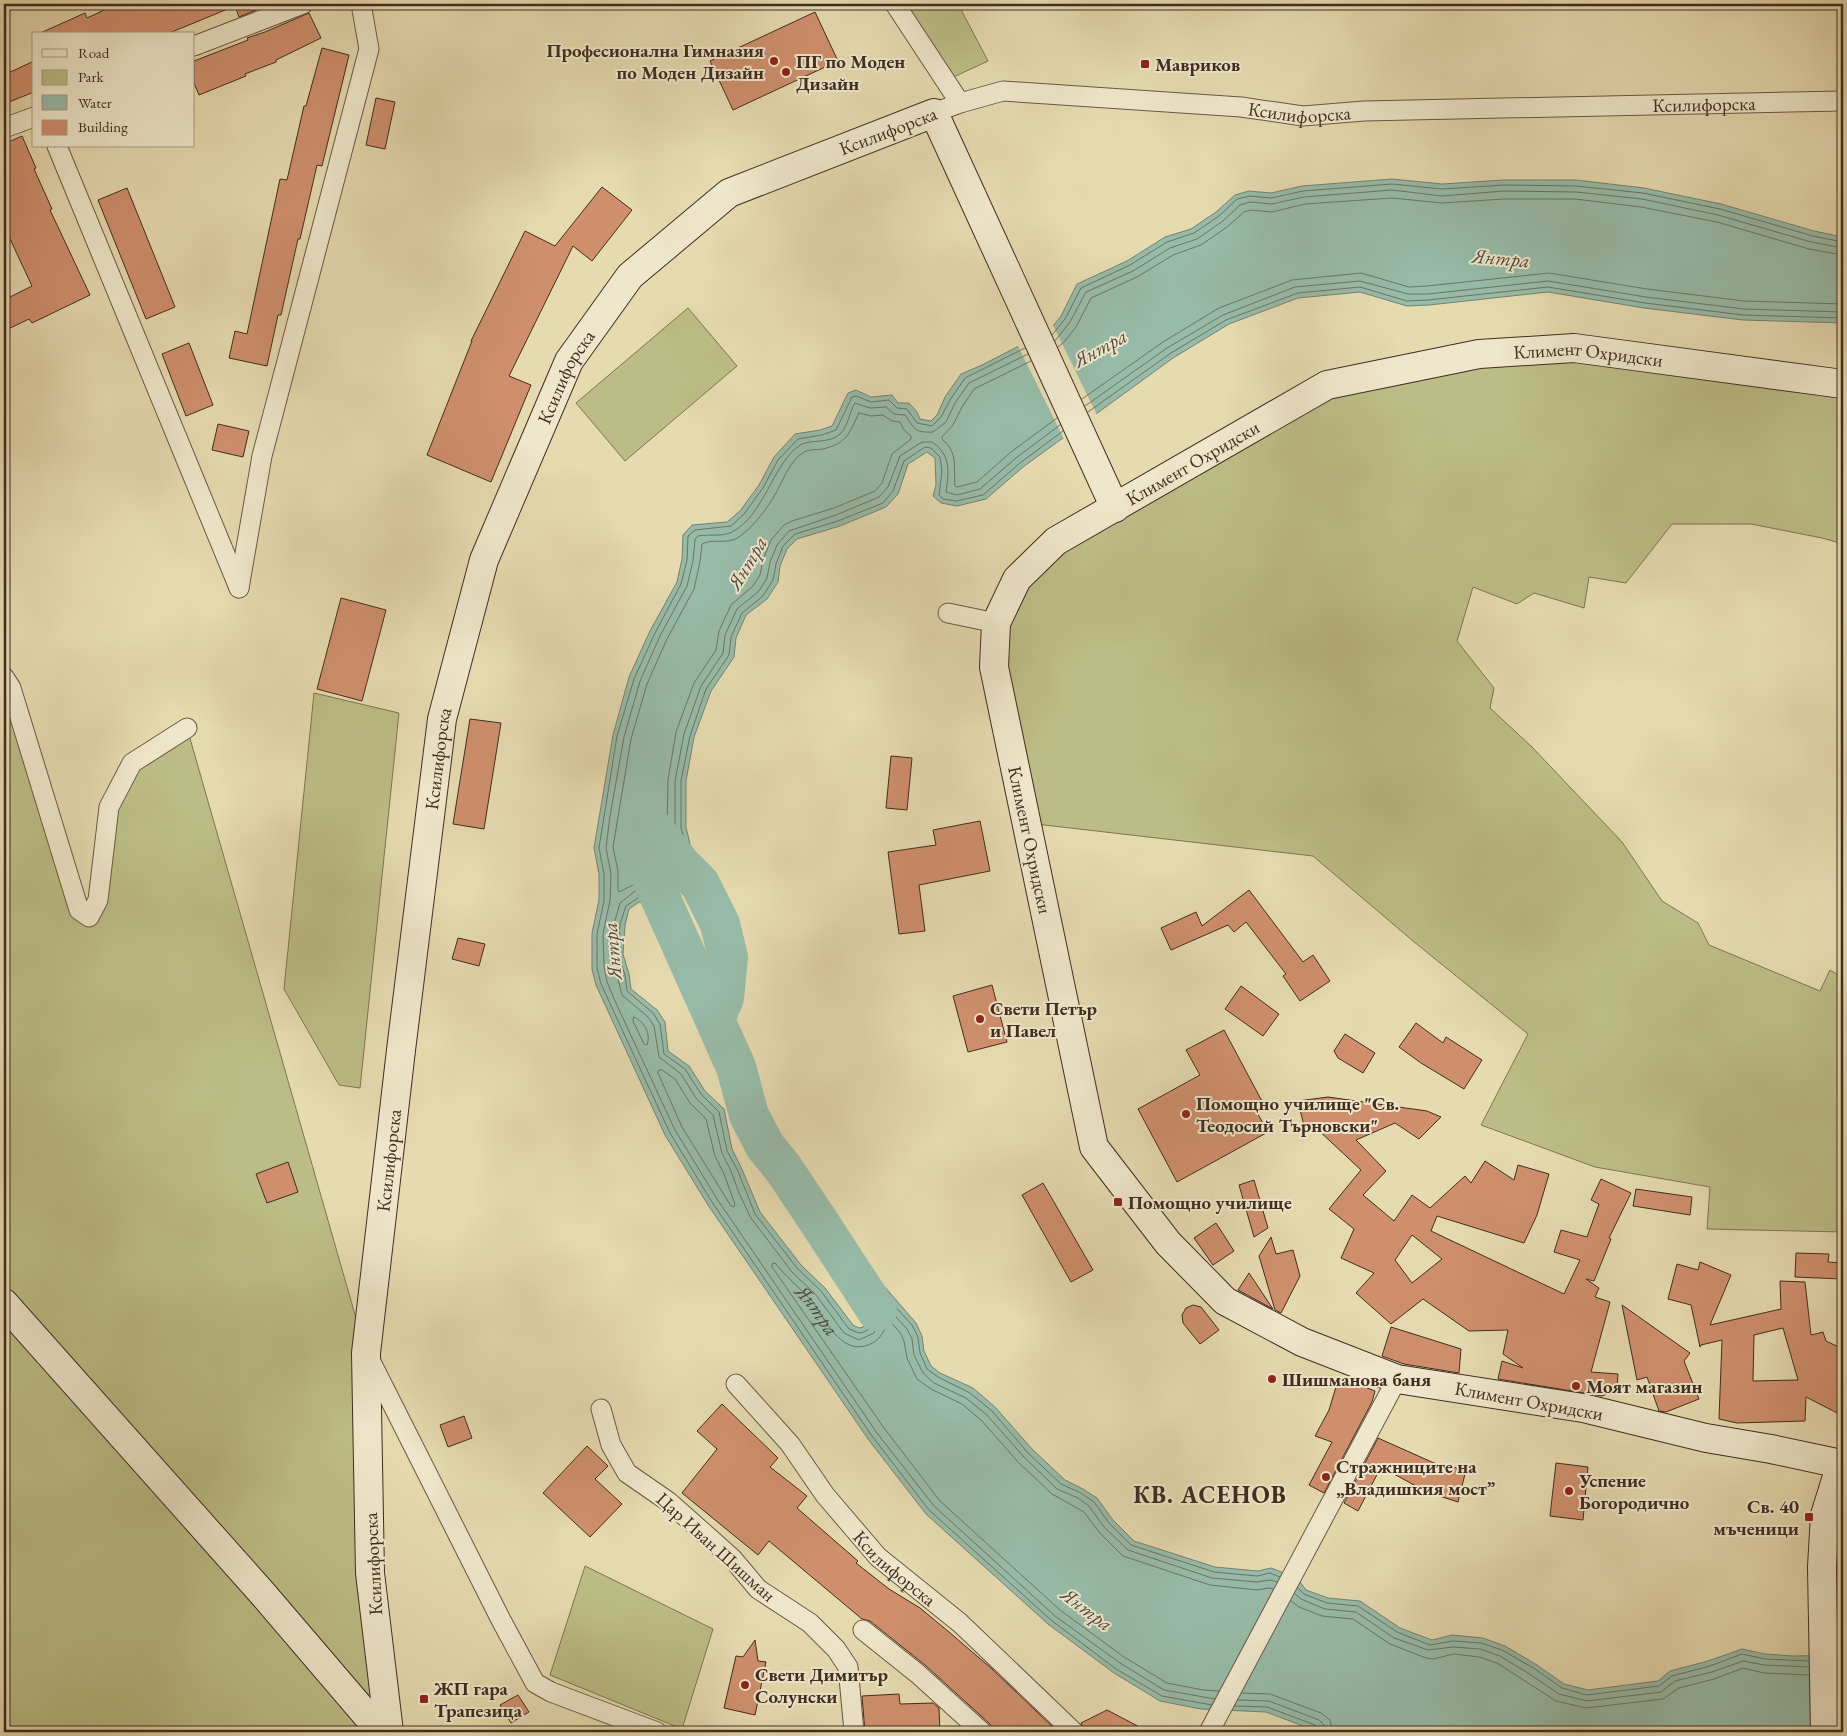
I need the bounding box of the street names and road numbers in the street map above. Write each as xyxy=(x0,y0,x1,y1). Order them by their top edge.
street label: Ксилифорска xyxy=(1652,90,1756,117)
street label: Ксилифорска xyxy=(1247,96,1352,129)
street label: Ксилифорска xyxy=(835,101,941,161)
street label: Ксилифорска xyxy=(531,324,600,428)
street label: Климент Охридски xyxy=(1512,336,1664,372)
street label: Климент Охридски xyxy=(1121,414,1264,511)
street label: Ксилифорска xyxy=(418,704,457,811)
street label: Климент Охридски xyxy=(1002,764,1058,916)
street label: Ксилифорска xyxy=(370,1107,407,1213)
street label: Климент Охридски xyxy=(1453,1376,1605,1426)
street label: Цар Иван Шишман xyxy=(651,1487,781,1607)
street label: Ксилифорска xyxy=(358,1511,388,1616)
street label: Ксилифорска xyxy=(848,1525,942,1612)

